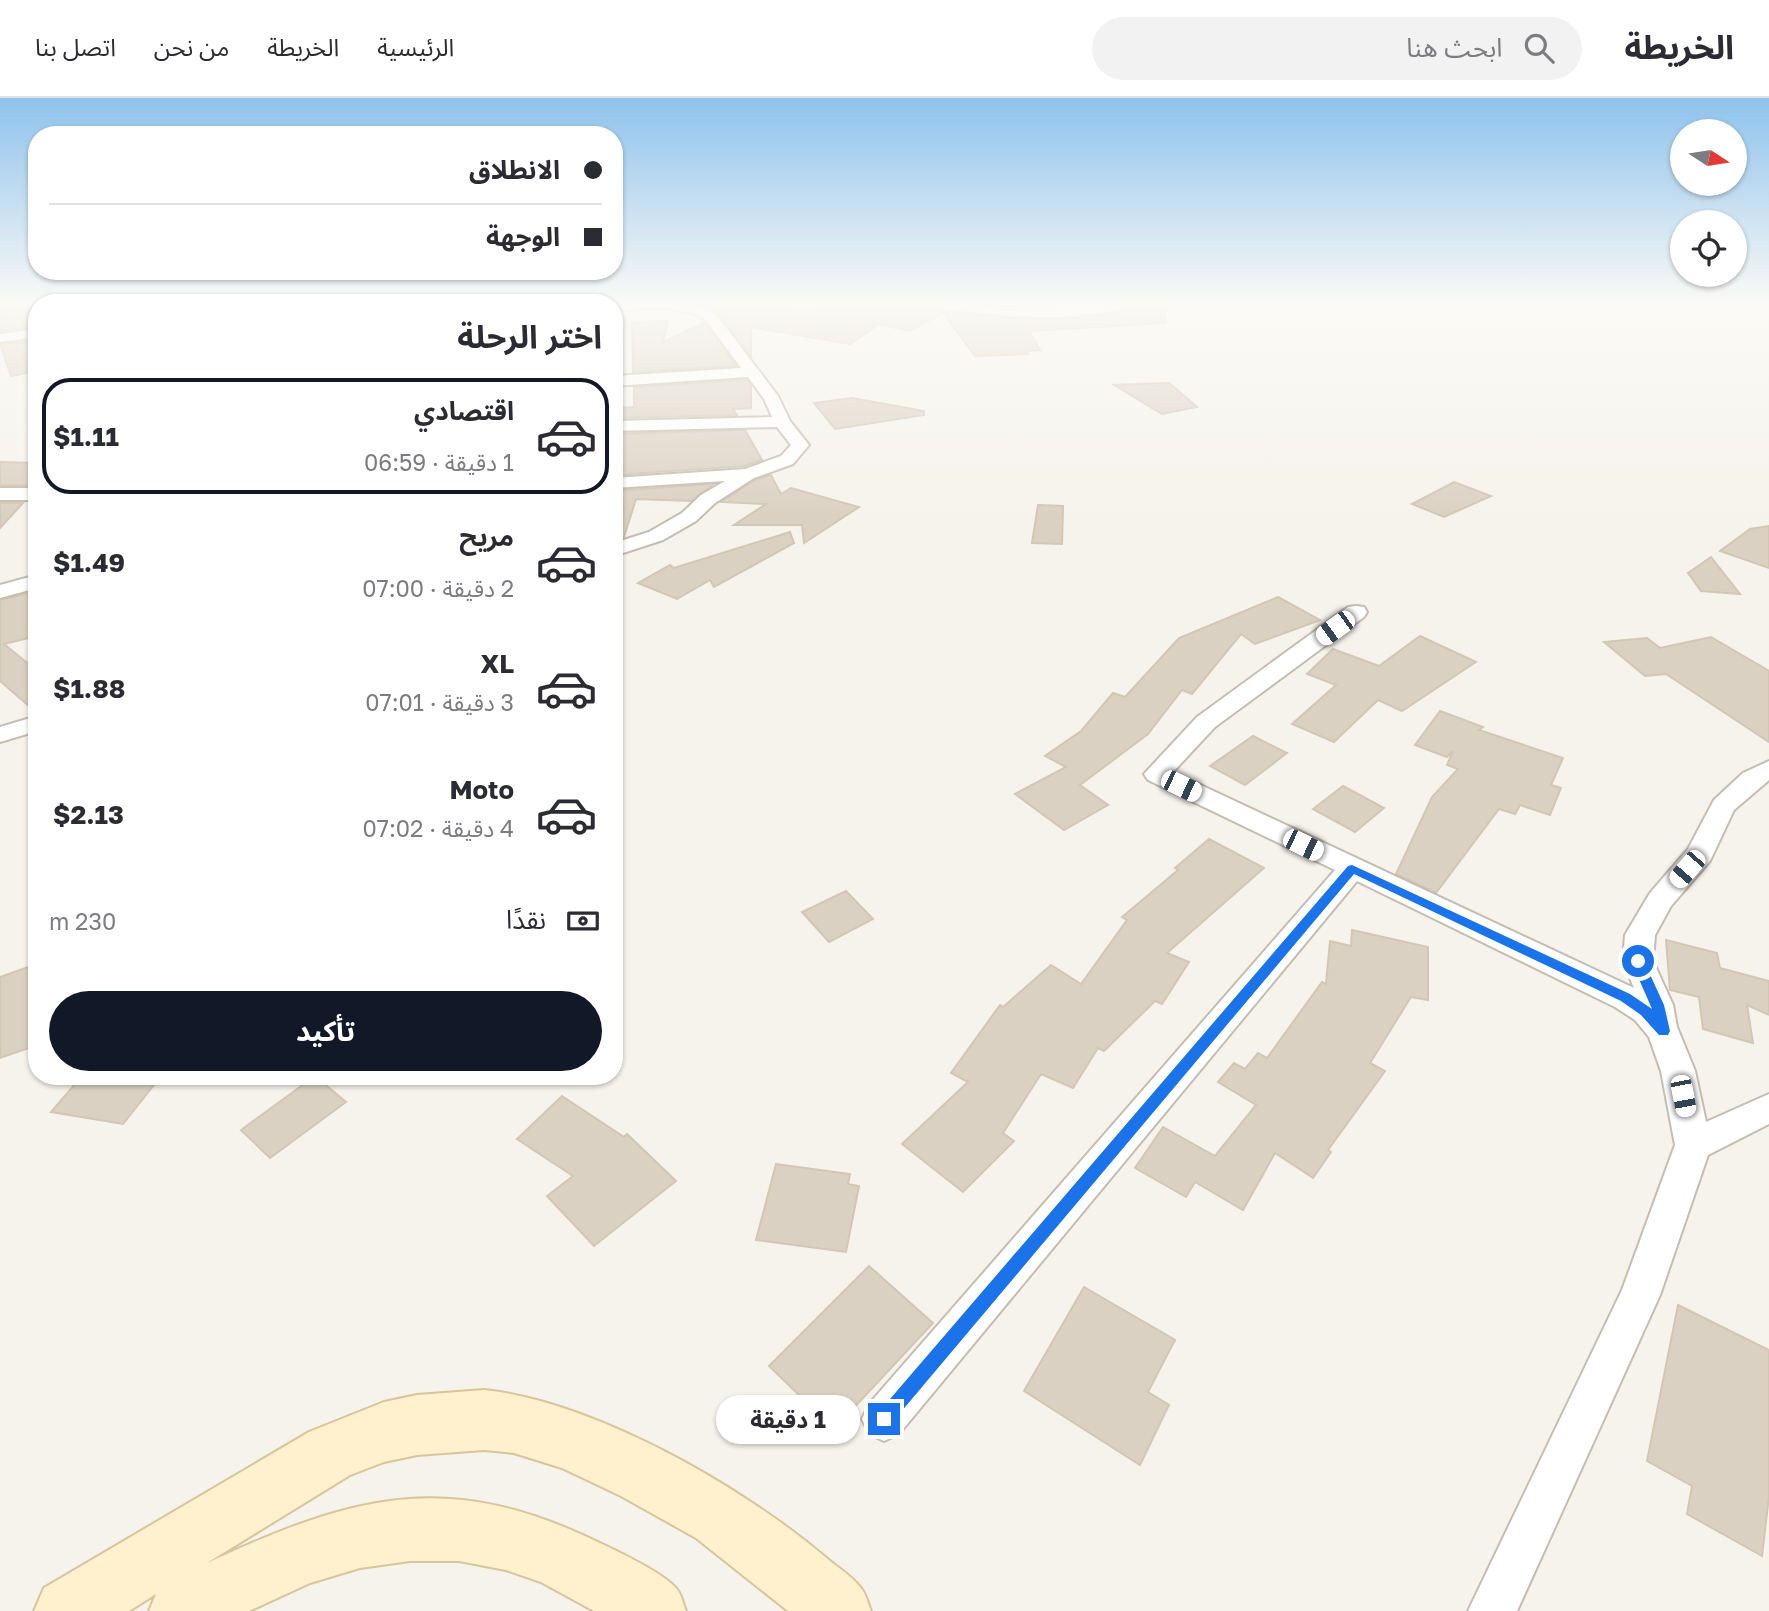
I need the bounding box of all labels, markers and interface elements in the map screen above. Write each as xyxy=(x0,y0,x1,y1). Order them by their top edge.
search box xyxy=(1092,17,1582,80)
text: الخريطة xyxy=(1624,27,1734,66)
icon: search xyxy=(1520,29,1558,67)
text: اتصل بنا xyxy=(35,32,116,61)
text: من نحن xyxy=(154,32,229,61)
text: الخريطة xyxy=(267,32,339,61)
text: الرئيسية xyxy=(377,32,454,61)
text: ابحث هنا xyxy=(1406,32,1502,63)
north arrow xyxy=(1670,119,1746,196)
map controls xyxy=(1670,119,1747,287)
text: الانطلاق xyxy=(469,154,560,185)
button: locate xyxy=(1670,210,1747,287)
text: الوجهة xyxy=(486,221,560,252)
text: اختر الرحلة xyxy=(457,317,602,355)
text: اقتصادي xyxy=(414,395,514,426)
icon: car xyxy=(535,405,598,468)
text: $1.11 xyxy=(53,421,119,452)
text: 1 دقيقة · 06:59 xyxy=(364,448,514,476)
text: مريح xyxy=(459,521,514,552)
icon: car xyxy=(535,531,598,594)
text: $1.49 xyxy=(53,547,125,578)
text: 2 دقيقة · 07:00 xyxy=(362,574,514,602)
car xyxy=(1312,607,1359,649)
text: XL xyxy=(480,648,514,679)
icon: car xyxy=(535,657,598,720)
text: $1.88 xyxy=(53,673,125,704)
text: 3 دقيقة · 07:01 xyxy=(365,688,514,716)
car xyxy=(1158,767,1205,805)
text: Moto xyxy=(449,774,514,805)
icon: car xyxy=(535,783,598,846)
text: $2.13 xyxy=(53,799,124,830)
text: 4 دقيقة · 07:02 xyxy=(362,814,514,842)
car xyxy=(1280,826,1327,864)
car xyxy=(1666,846,1709,892)
icon: cash xyxy=(564,902,602,940)
text: نقدًا xyxy=(506,904,546,935)
text: 230 m xyxy=(49,907,116,935)
route start xyxy=(1622,945,1654,977)
button: تأكيد xyxy=(49,991,602,1071)
car xyxy=(1669,1073,1698,1119)
callout: 1 دقيقة xyxy=(716,1394,860,1444)
route end xyxy=(868,1403,900,1435)
text: 1 دقيقة xyxy=(750,1405,826,1433)

